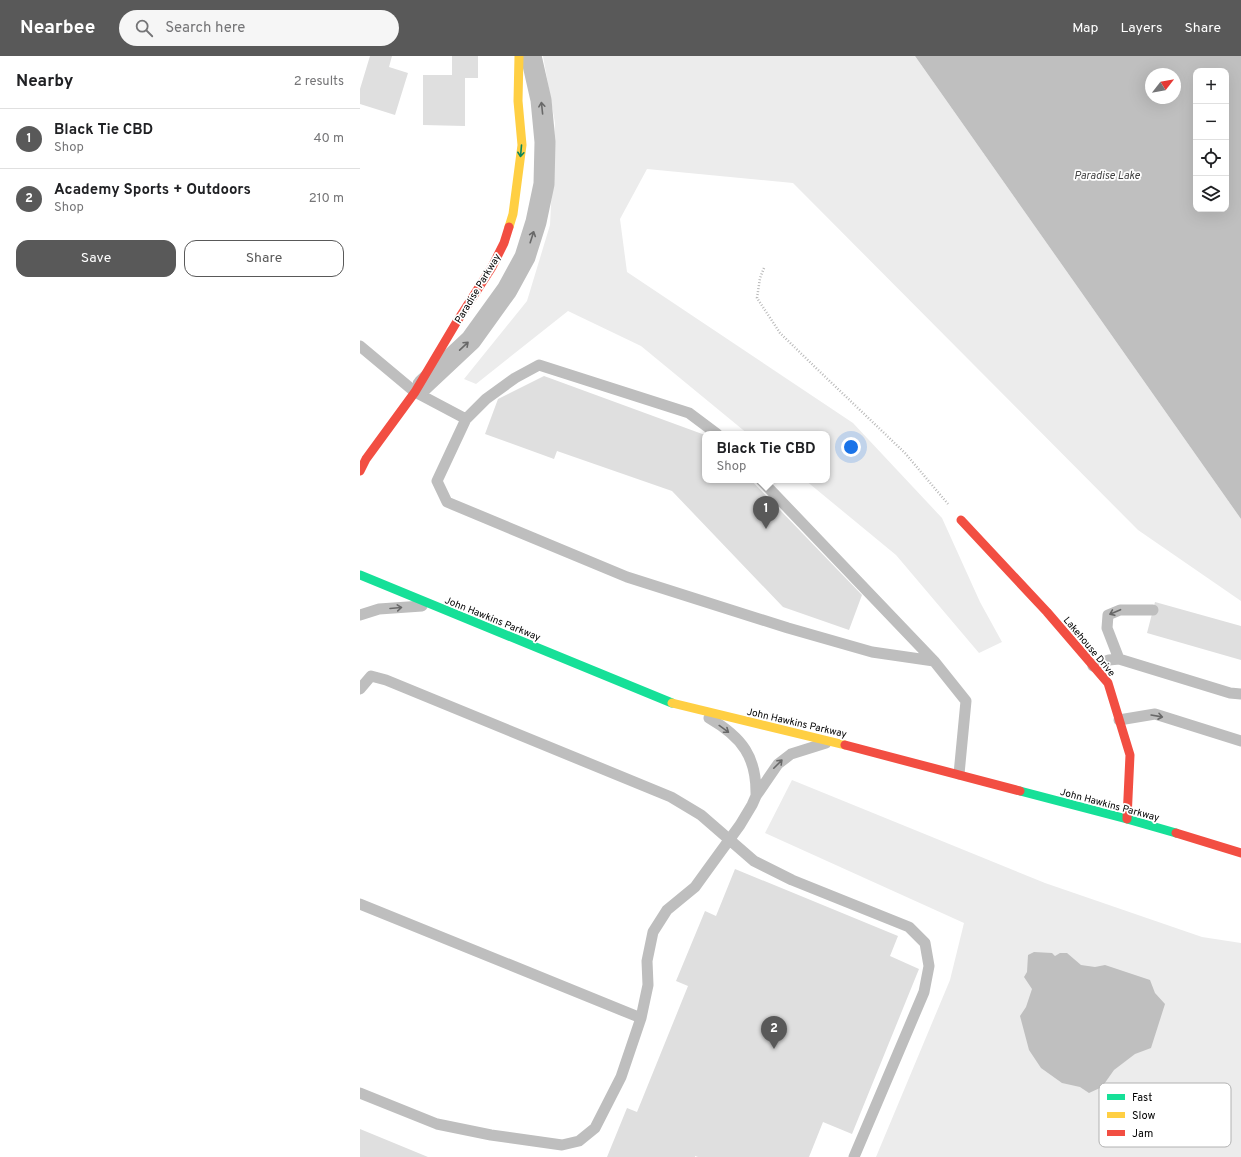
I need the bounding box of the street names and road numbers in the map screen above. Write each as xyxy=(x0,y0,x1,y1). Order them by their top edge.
street label: Paradise Parkway xyxy=(452,251,504,326)
street label: John Hawkins Parkway xyxy=(443,594,542,645)
street label: Lakehouse Drive xyxy=(1060,614,1118,680)
street label: John Hawkins Parkway xyxy=(745,706,848,741)
street label: John Hawkins Parkway xyxy=(1058,786,1161,825)

